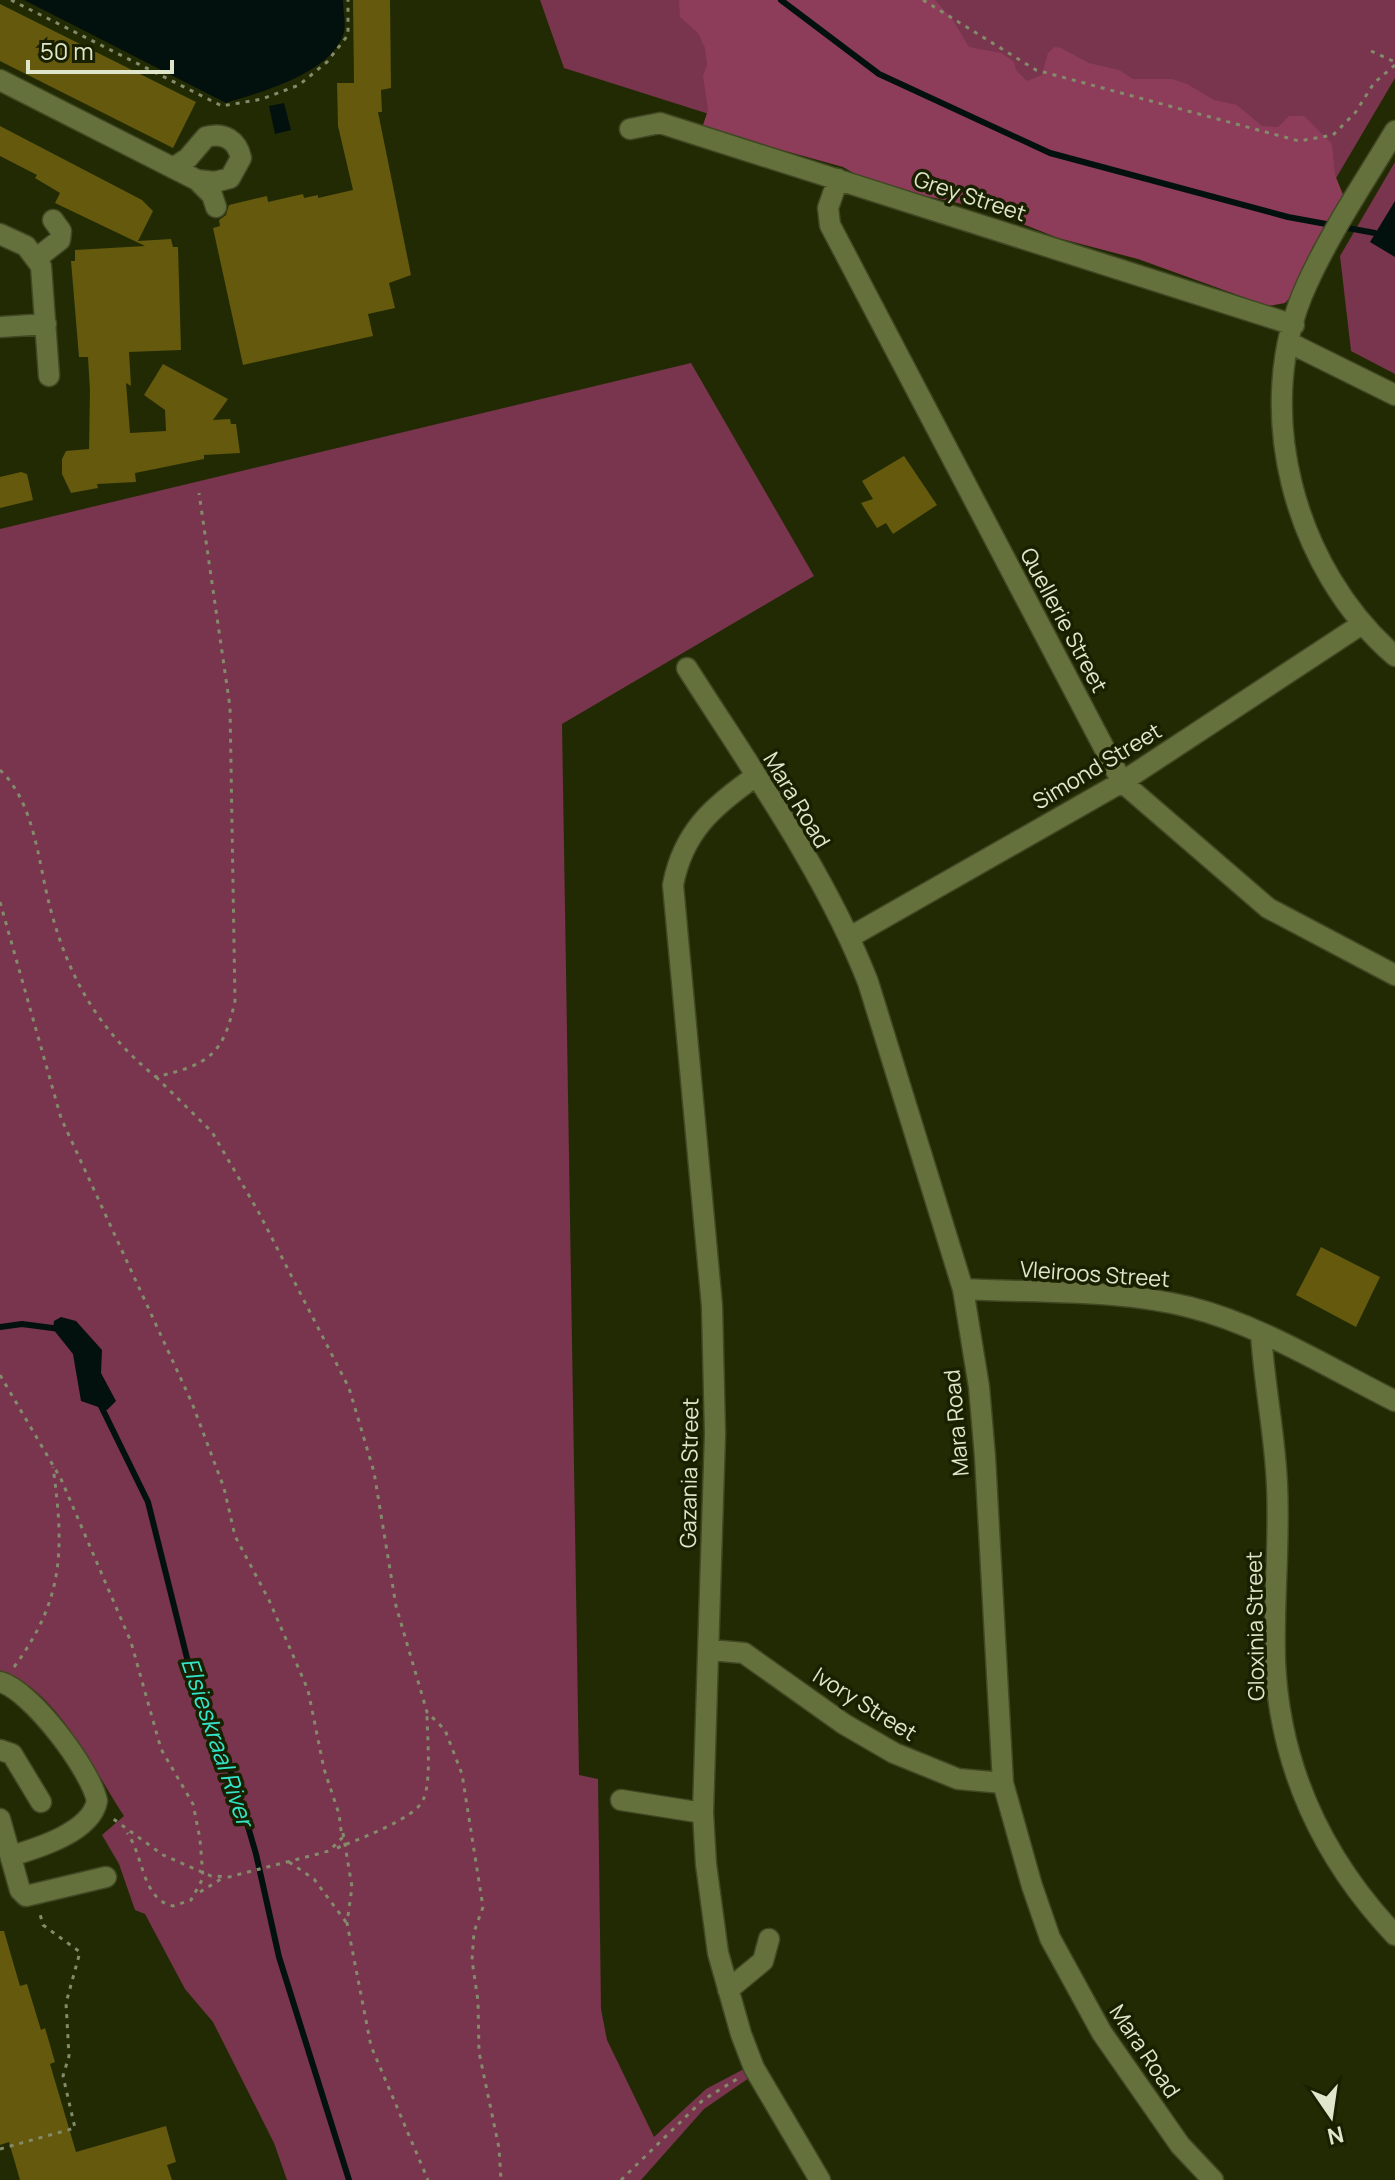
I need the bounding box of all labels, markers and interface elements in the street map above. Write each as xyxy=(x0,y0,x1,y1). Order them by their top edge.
scale bar xyxy=(28,24,172,74)
text: 50 m xyxy=(40,34,94,67)
street label: Grey Street xyxy=(910,164,1030,228)
street label: Quellerie Street xyxy=(1013,542,1115,698)
street label: Simond Street xyxy=(1027,716,1167,816)
street label: Mara Road xyxy=(757,746,837,854)
street label: Vleiroos Street xyxy=(1019,1254,1171,1294)
street label: Mara Road xyxy=(936,1368,976,1478)
street label: Gazania Street xyxy=(673,1397,705,1548)
street label: Gloxinia Street xyxy=(1239,1551,1271,1701)
water label: Elsieskraal River xyxy=(174,1653,264,1833)
street label: Ivory Street xyxy=(807,1660,923,1748)
street label: Mara Road xyxy=(1103,1998,1187,2104)
north arrow xyxy=(1291,2076,1371,2156)
text: N xyxy=(1324,2119,1347,2152)

